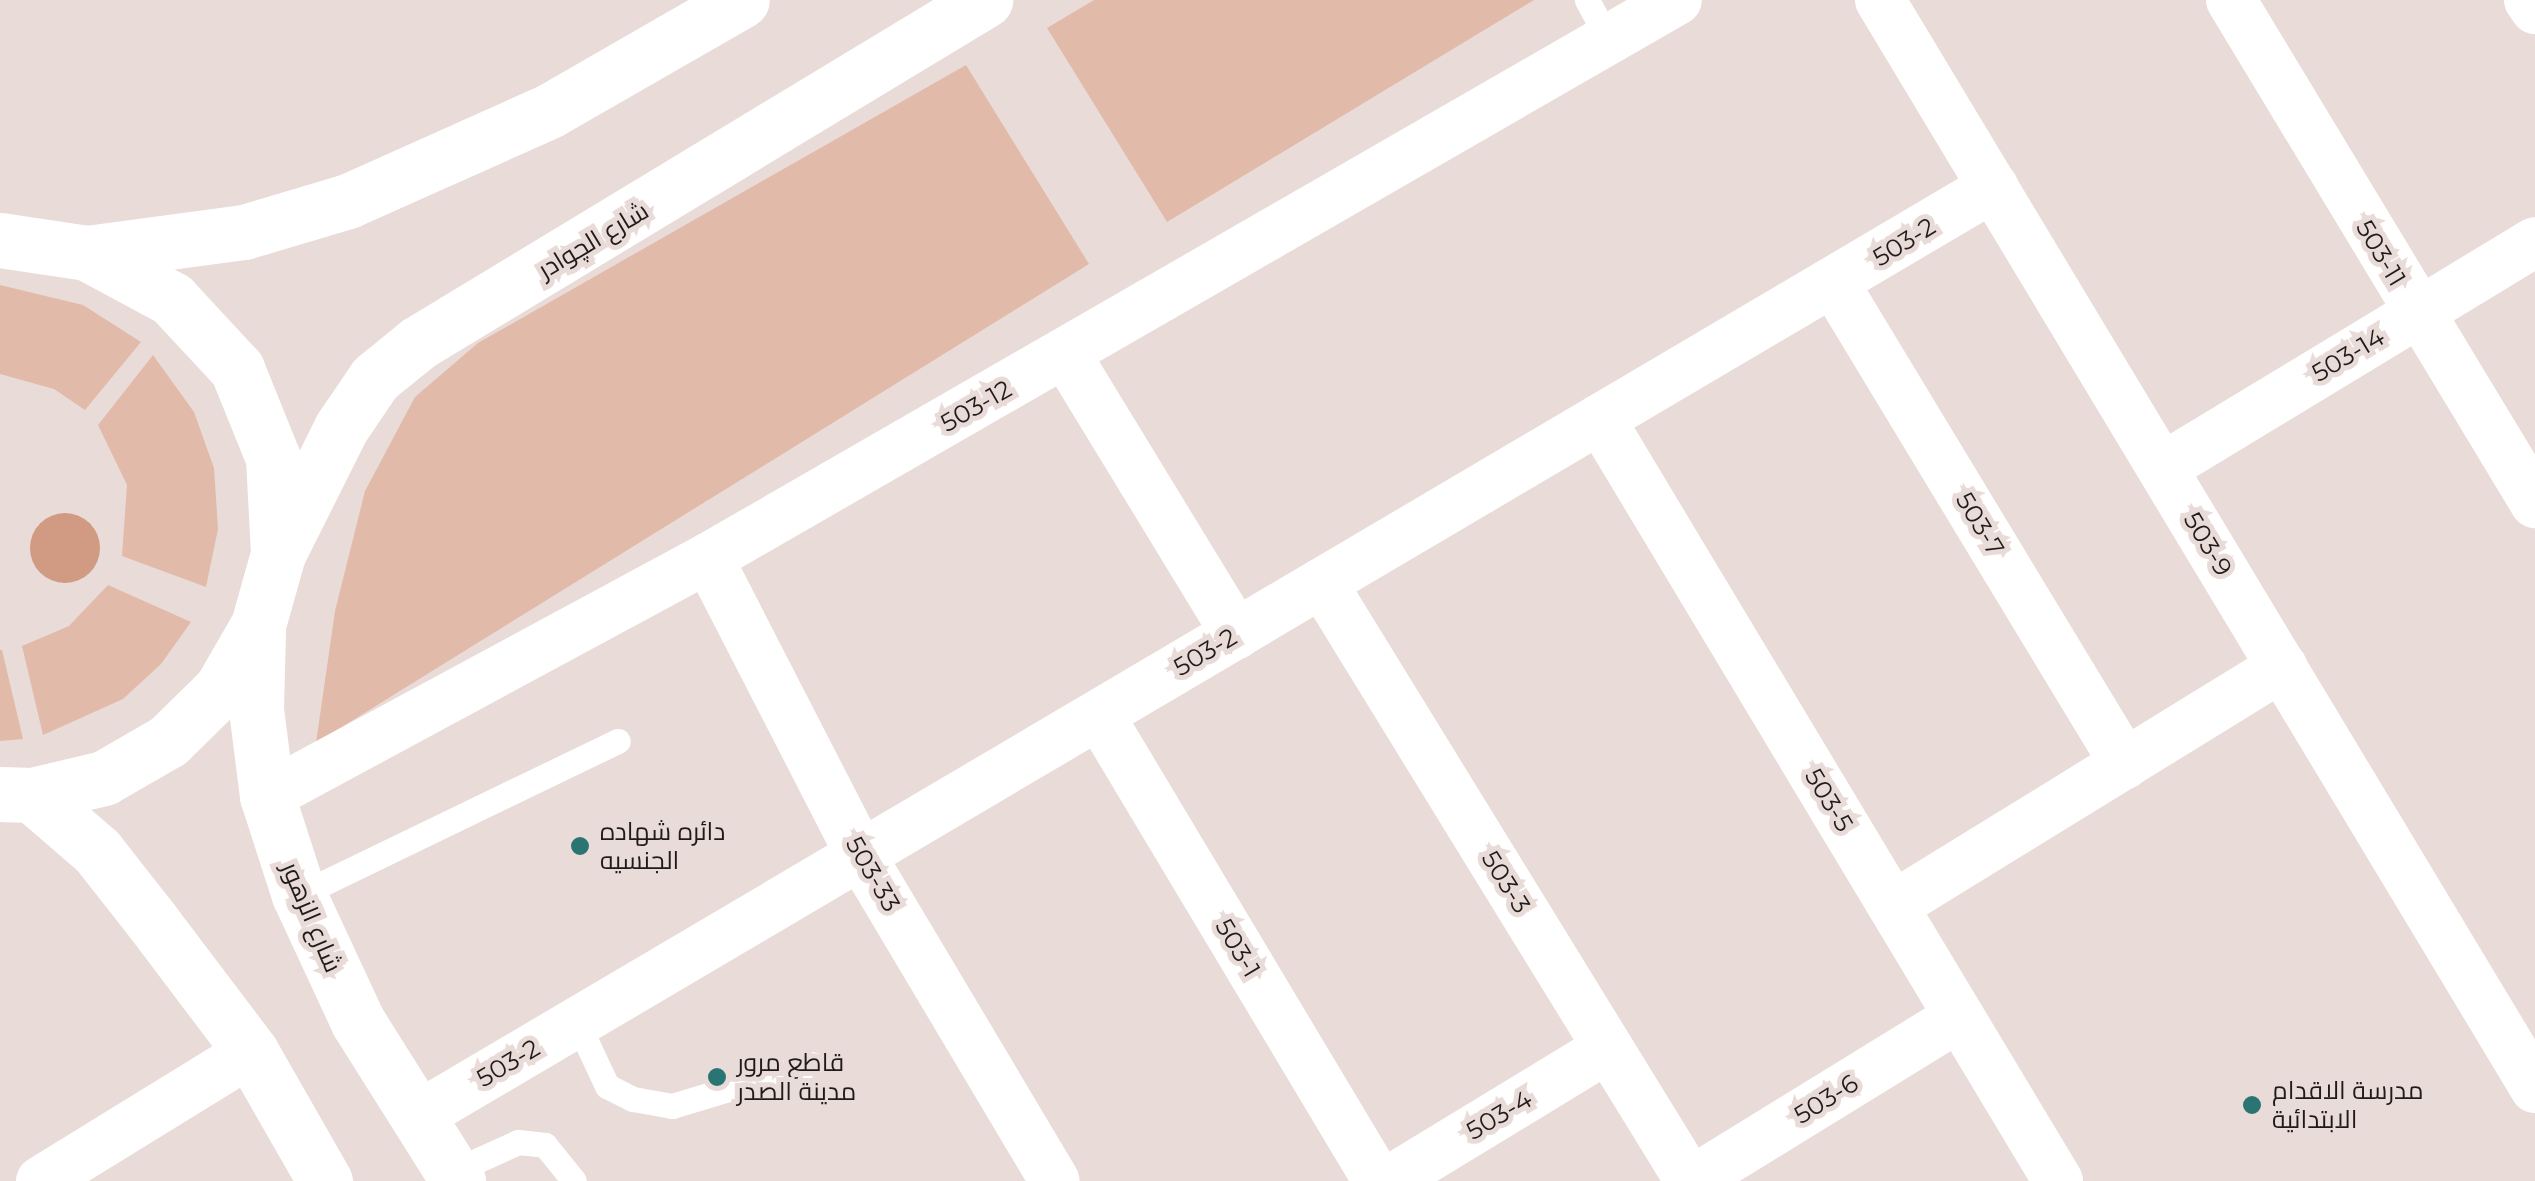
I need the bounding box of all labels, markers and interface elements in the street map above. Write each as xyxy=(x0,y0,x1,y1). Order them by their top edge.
street label: شارع الچوادر xyxy=(532,195,654,285)
street label: 503-2 xyxy=(1867,211,1941,273)
street label: 503-11 xyxy=(2350,215,2412,291)
street label: 503-14 xyxy=(2306,322,2390,388)
street label: 503-12 xyxy=(935,374,1017,438)
street label: 503-7 xyxy=(1949,487,2011,561)
street label: 503-9 xyxy=(2177,507,2239,581)
street label: 503-2 xyxy=(1168,622,1242,682)
street label: 503-5 xyxy=(1799,763,1859,837)
place label: دائره شهاده الجنسيه xyxy=(600,817,725,876)
street label: 503-33 xyxy=(840,831,906,917)
marker: دائره شهاده الجنسيه xyxy=(569,835,591,857)
street label: 503-3 xyxy=(1475,845,1537,919)
street label: شارع الزهور xyxy=(275,857,349,977)
street label: 503-1 xyxy=(1209,913,1267,983)
street label: 503-2 xyxy=(471,1033,545,1093)
place label: قاطع مرور مدينة الصدر xyxy=(737,1048,856,1107)
marker: قاطع مرور مدينة الصدر xyxy=(706,1066,728,1088)
street label: 503-6 xyxy=(1789,1068,1863,1130)
place label: مدرسة الاقدام الابتدائية xyxy=(2272,1076,2423,1135)
street label: 503-4 xyxy=(1461,1084,1537,1146)
marker: مدرسة الاقدام الابتدائية xyxy=(2241,1094,2263,1116)

